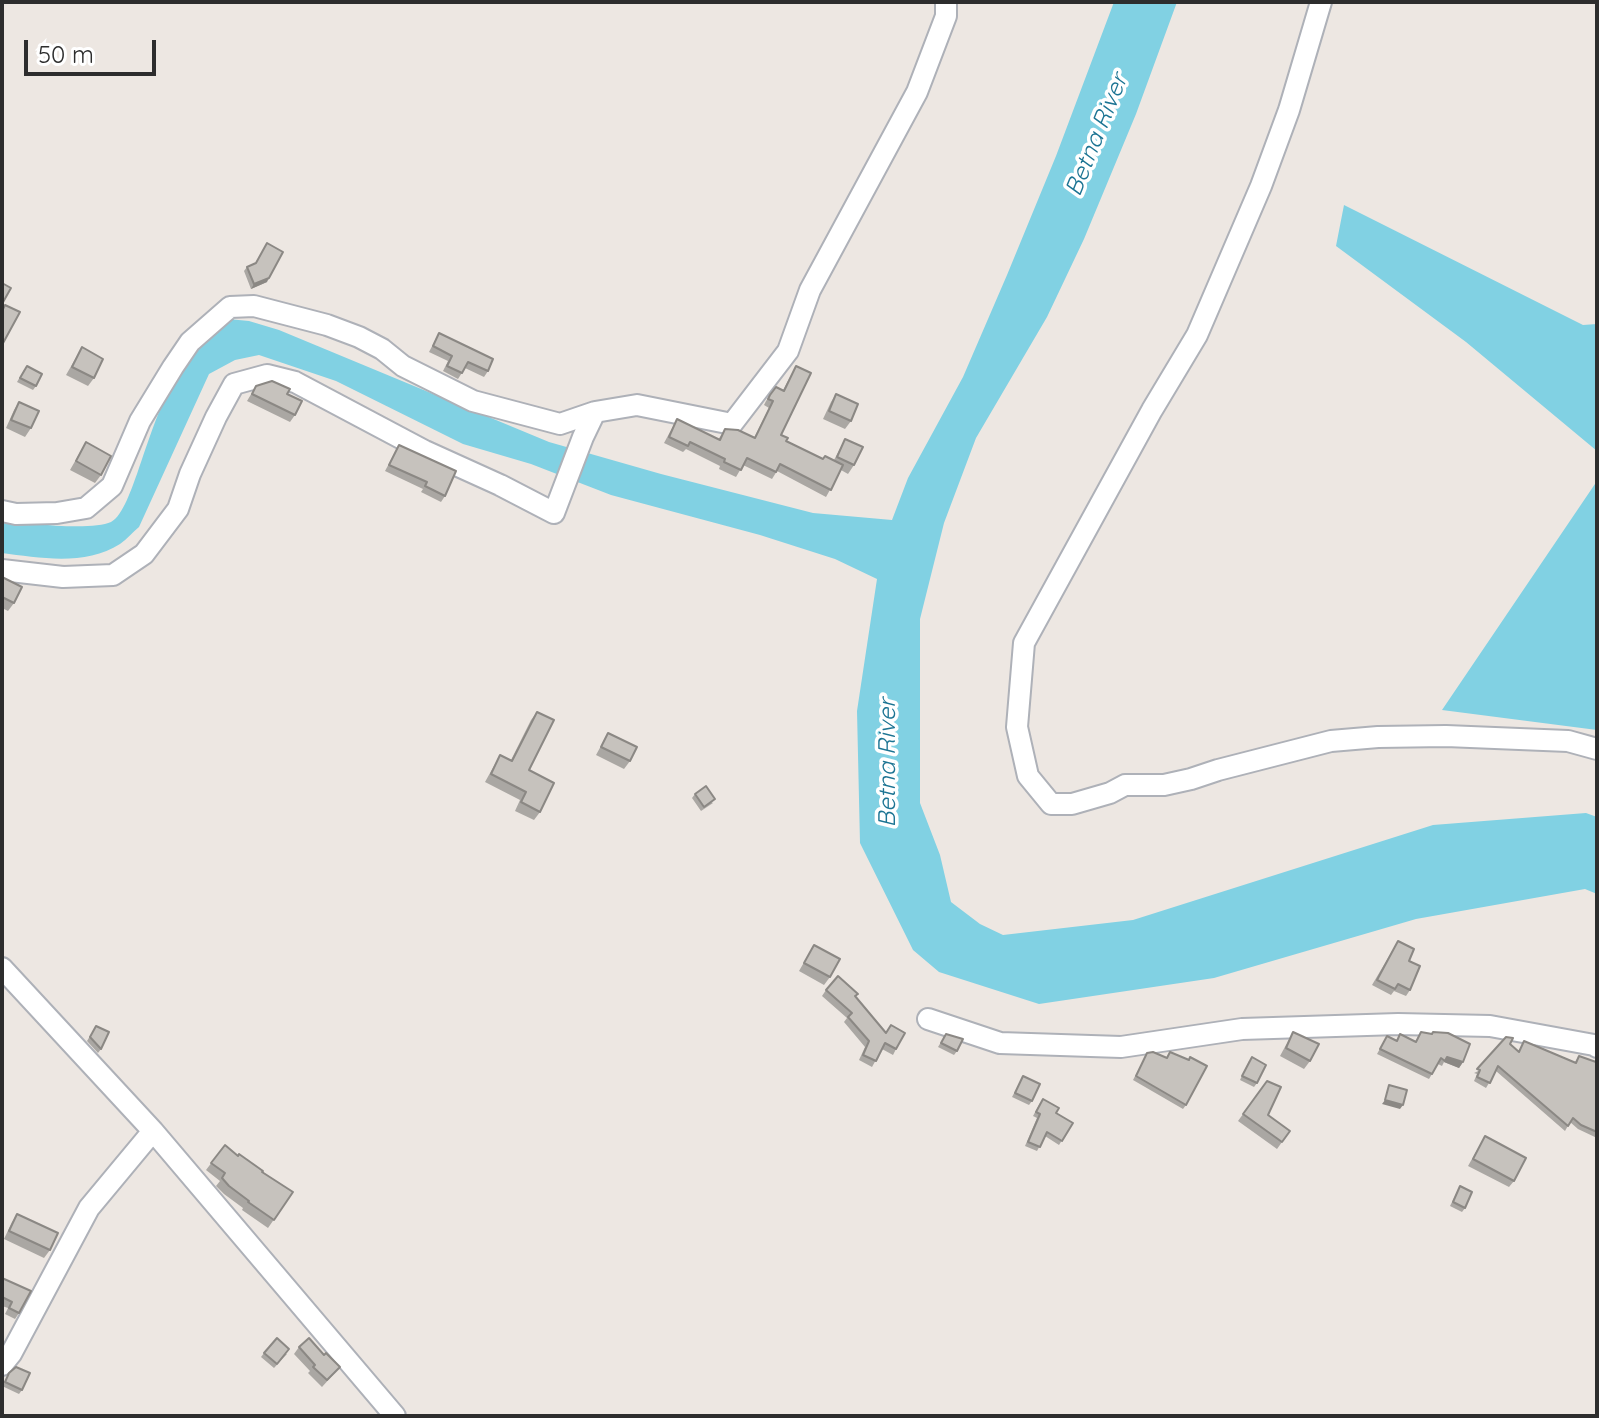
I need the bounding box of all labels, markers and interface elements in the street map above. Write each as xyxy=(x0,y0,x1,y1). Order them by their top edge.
scale bar xyxy=(28,24,160,74)
text: 50 m xyxy=(38,39,94,69)
water label: Betna River xyxy=(1060,70,1134,200)
water label: Betna River xyxy=(874,699,902,827)

